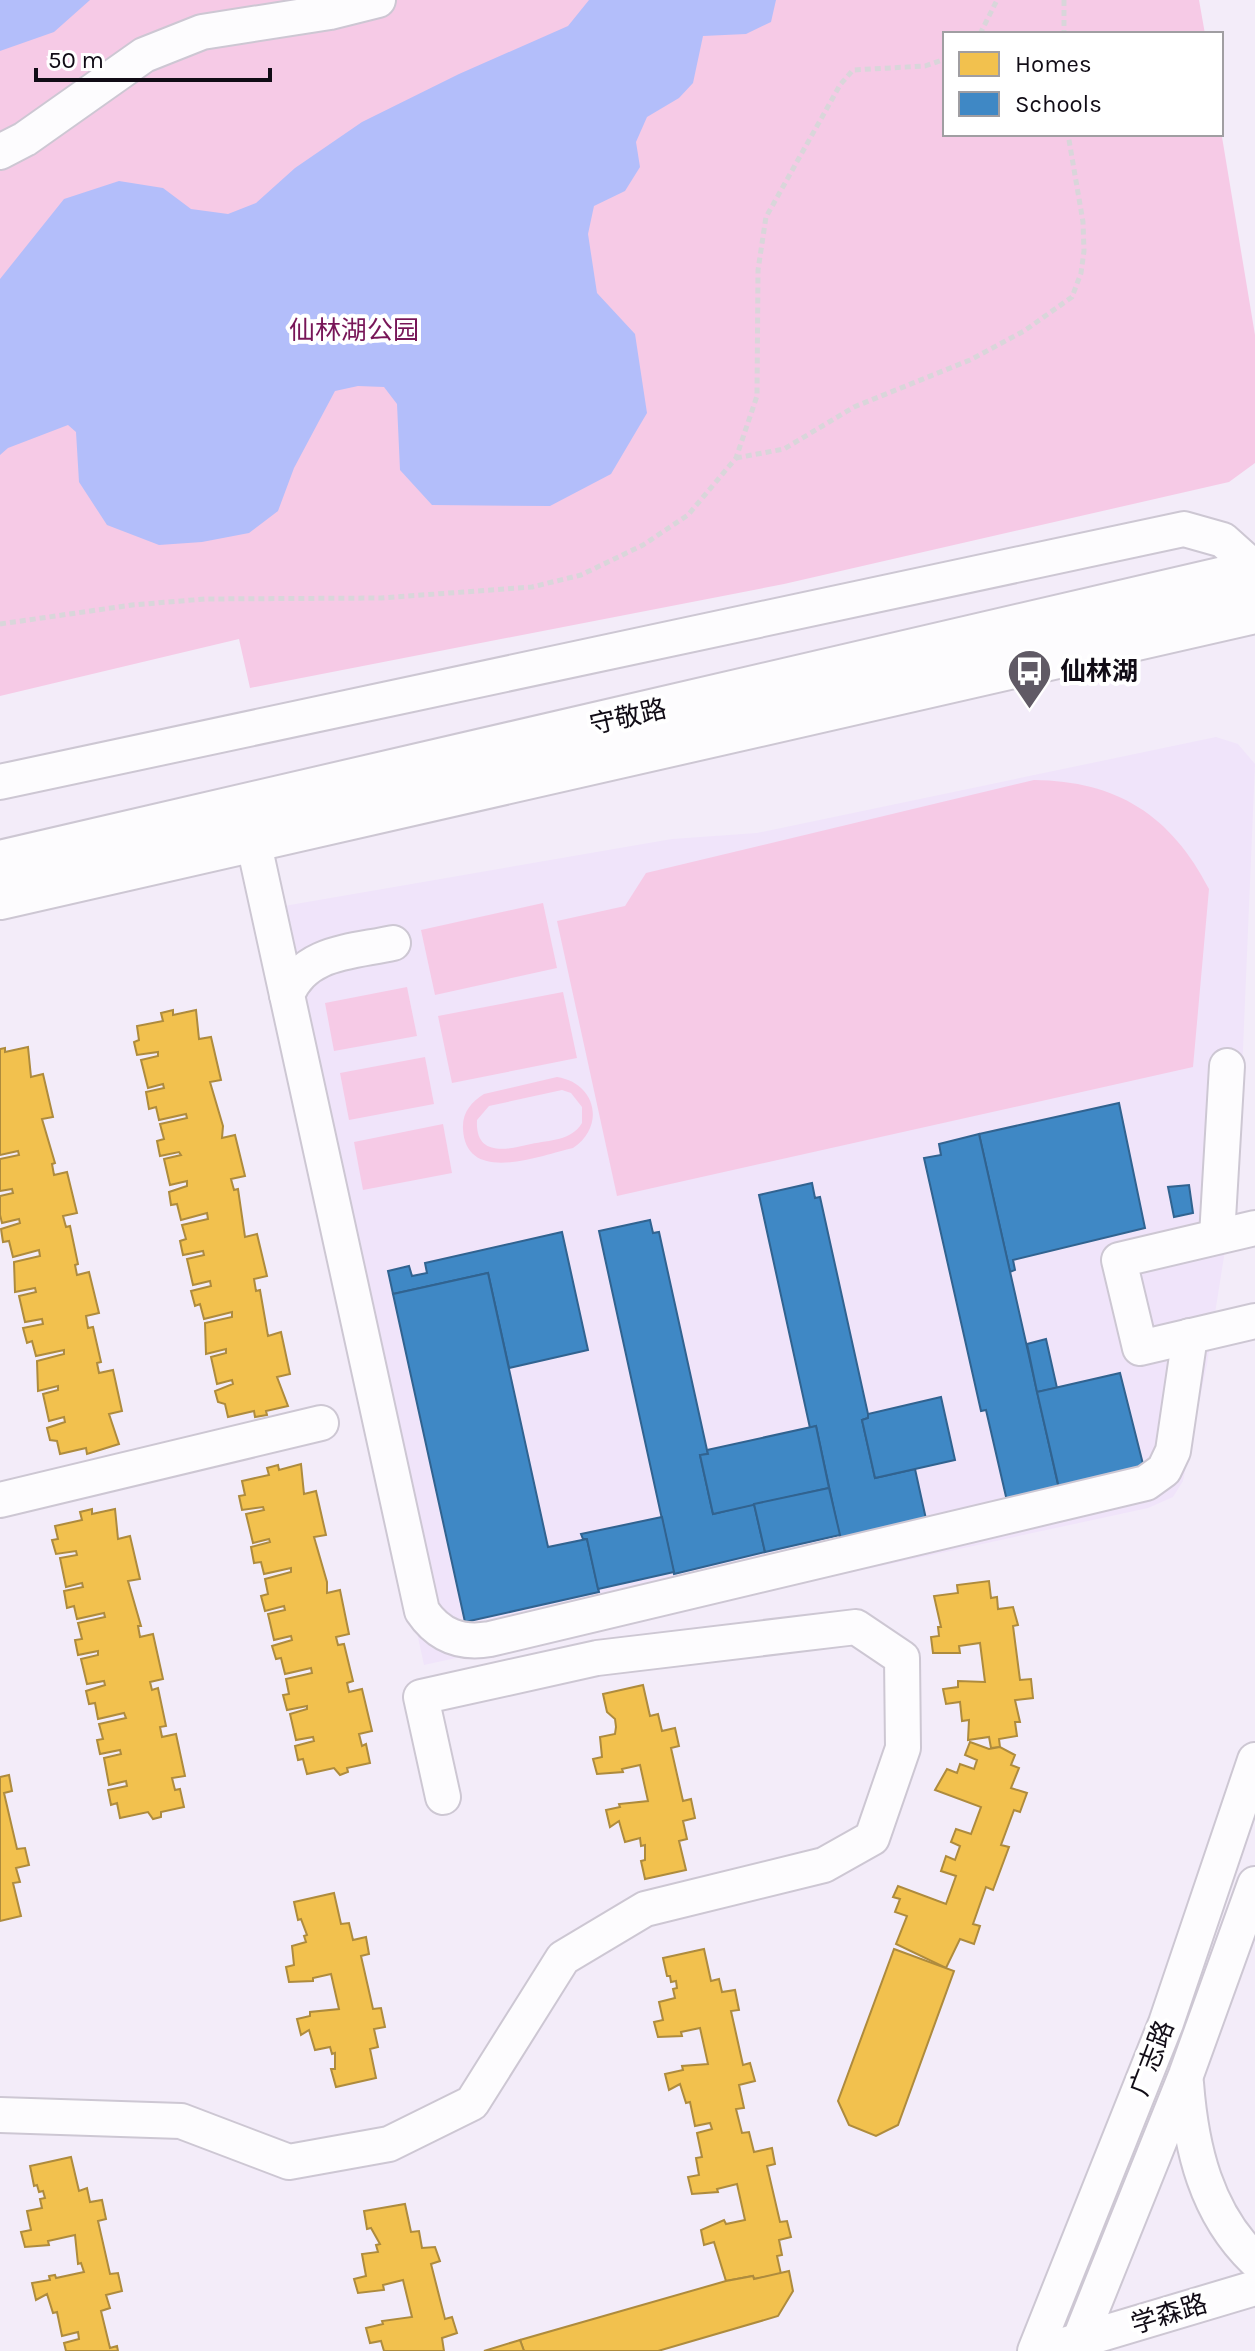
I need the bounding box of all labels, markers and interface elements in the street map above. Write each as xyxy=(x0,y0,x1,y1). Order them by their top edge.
scale bar xyxy=(36,32,270,82)
legend xyxy=(943,32,1223,136)
text: 50 m xyxy=(48,46,104,74)
text: Homes xyxy=(1015,50,1092,78)
text: Schools xyxy=(1015,90,1102,118)
park label: 仙林湖公园 xyxy=(289,315,419,346)
bus stop icon: 仙林湖 xyxy=(1005,647,1053,710)
place label: 仙林湖 xyxy=(1060,656,1138,687)
street label: 守敬路 xyxy=(587,693,669,741)
street label: 广志路 xyxy=(1124,2016,1180,2100)
street label: 学森路 xyxy=(1127,2288,1211,2340)

